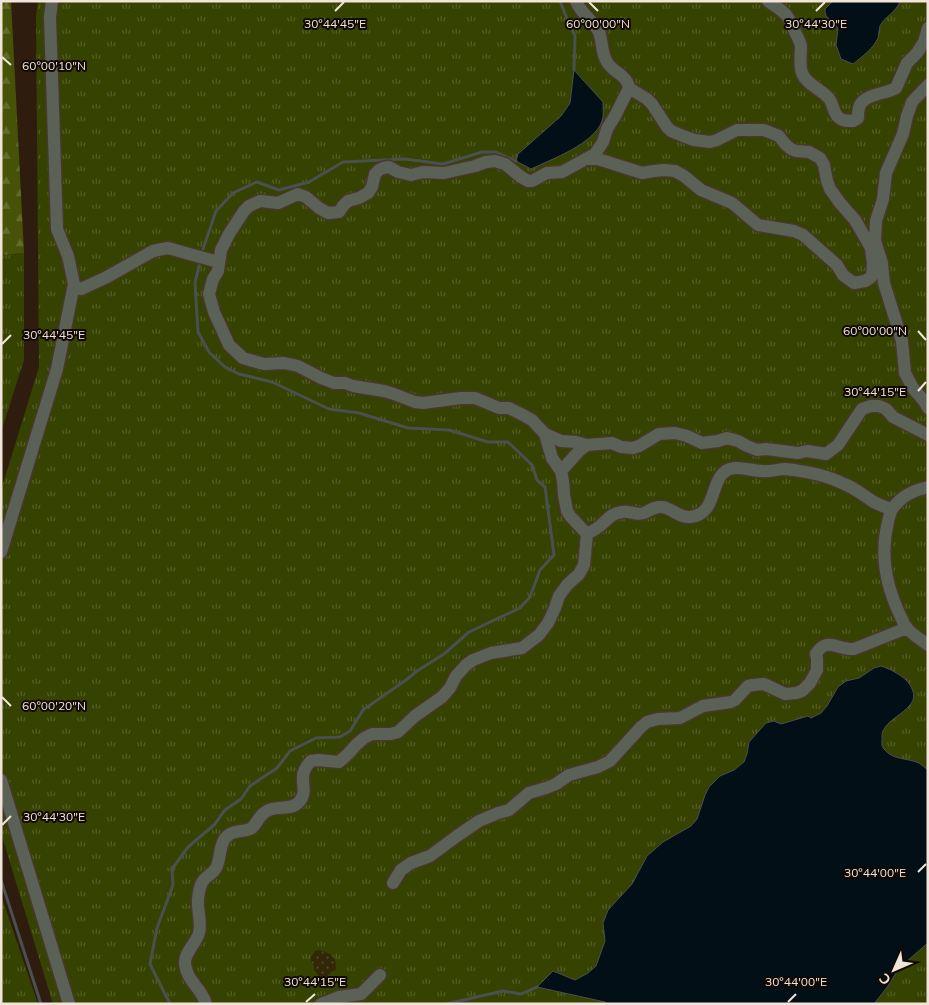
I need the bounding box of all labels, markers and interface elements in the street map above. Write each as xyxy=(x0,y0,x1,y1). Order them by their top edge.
text: 30°44'45"E xyxy=(304,16,366,31)
text: 60°00'00"N xyxy=(566,16,630,31)
text: 30°44'30"E xyxy=(785,16,847,31)
text: 60°00'10"N xyxy=(22,58,86,73)
text: 60°00'00"N xyxy=(843,323,907,338)
text: 30°44'45"E xyxy=(23,327,85,342)
text: 30°44'15"E xyxy=(844,384,906,399)
text: 60°00'20"N xyxy=(22,698,86,713)
text: 30°44'30"E xyxy=(23,809,85,824)
text: 30°44'00"E xyxy=(844,865,906,880)
north arrow xyxy=(869,945,919,995)
text: С xyxy=(875,969,895,989)
text: 30°44'15"E xyxy=(284,974,346,989)
text: 30°44'00"E xyxy=(765,974,827,989)

